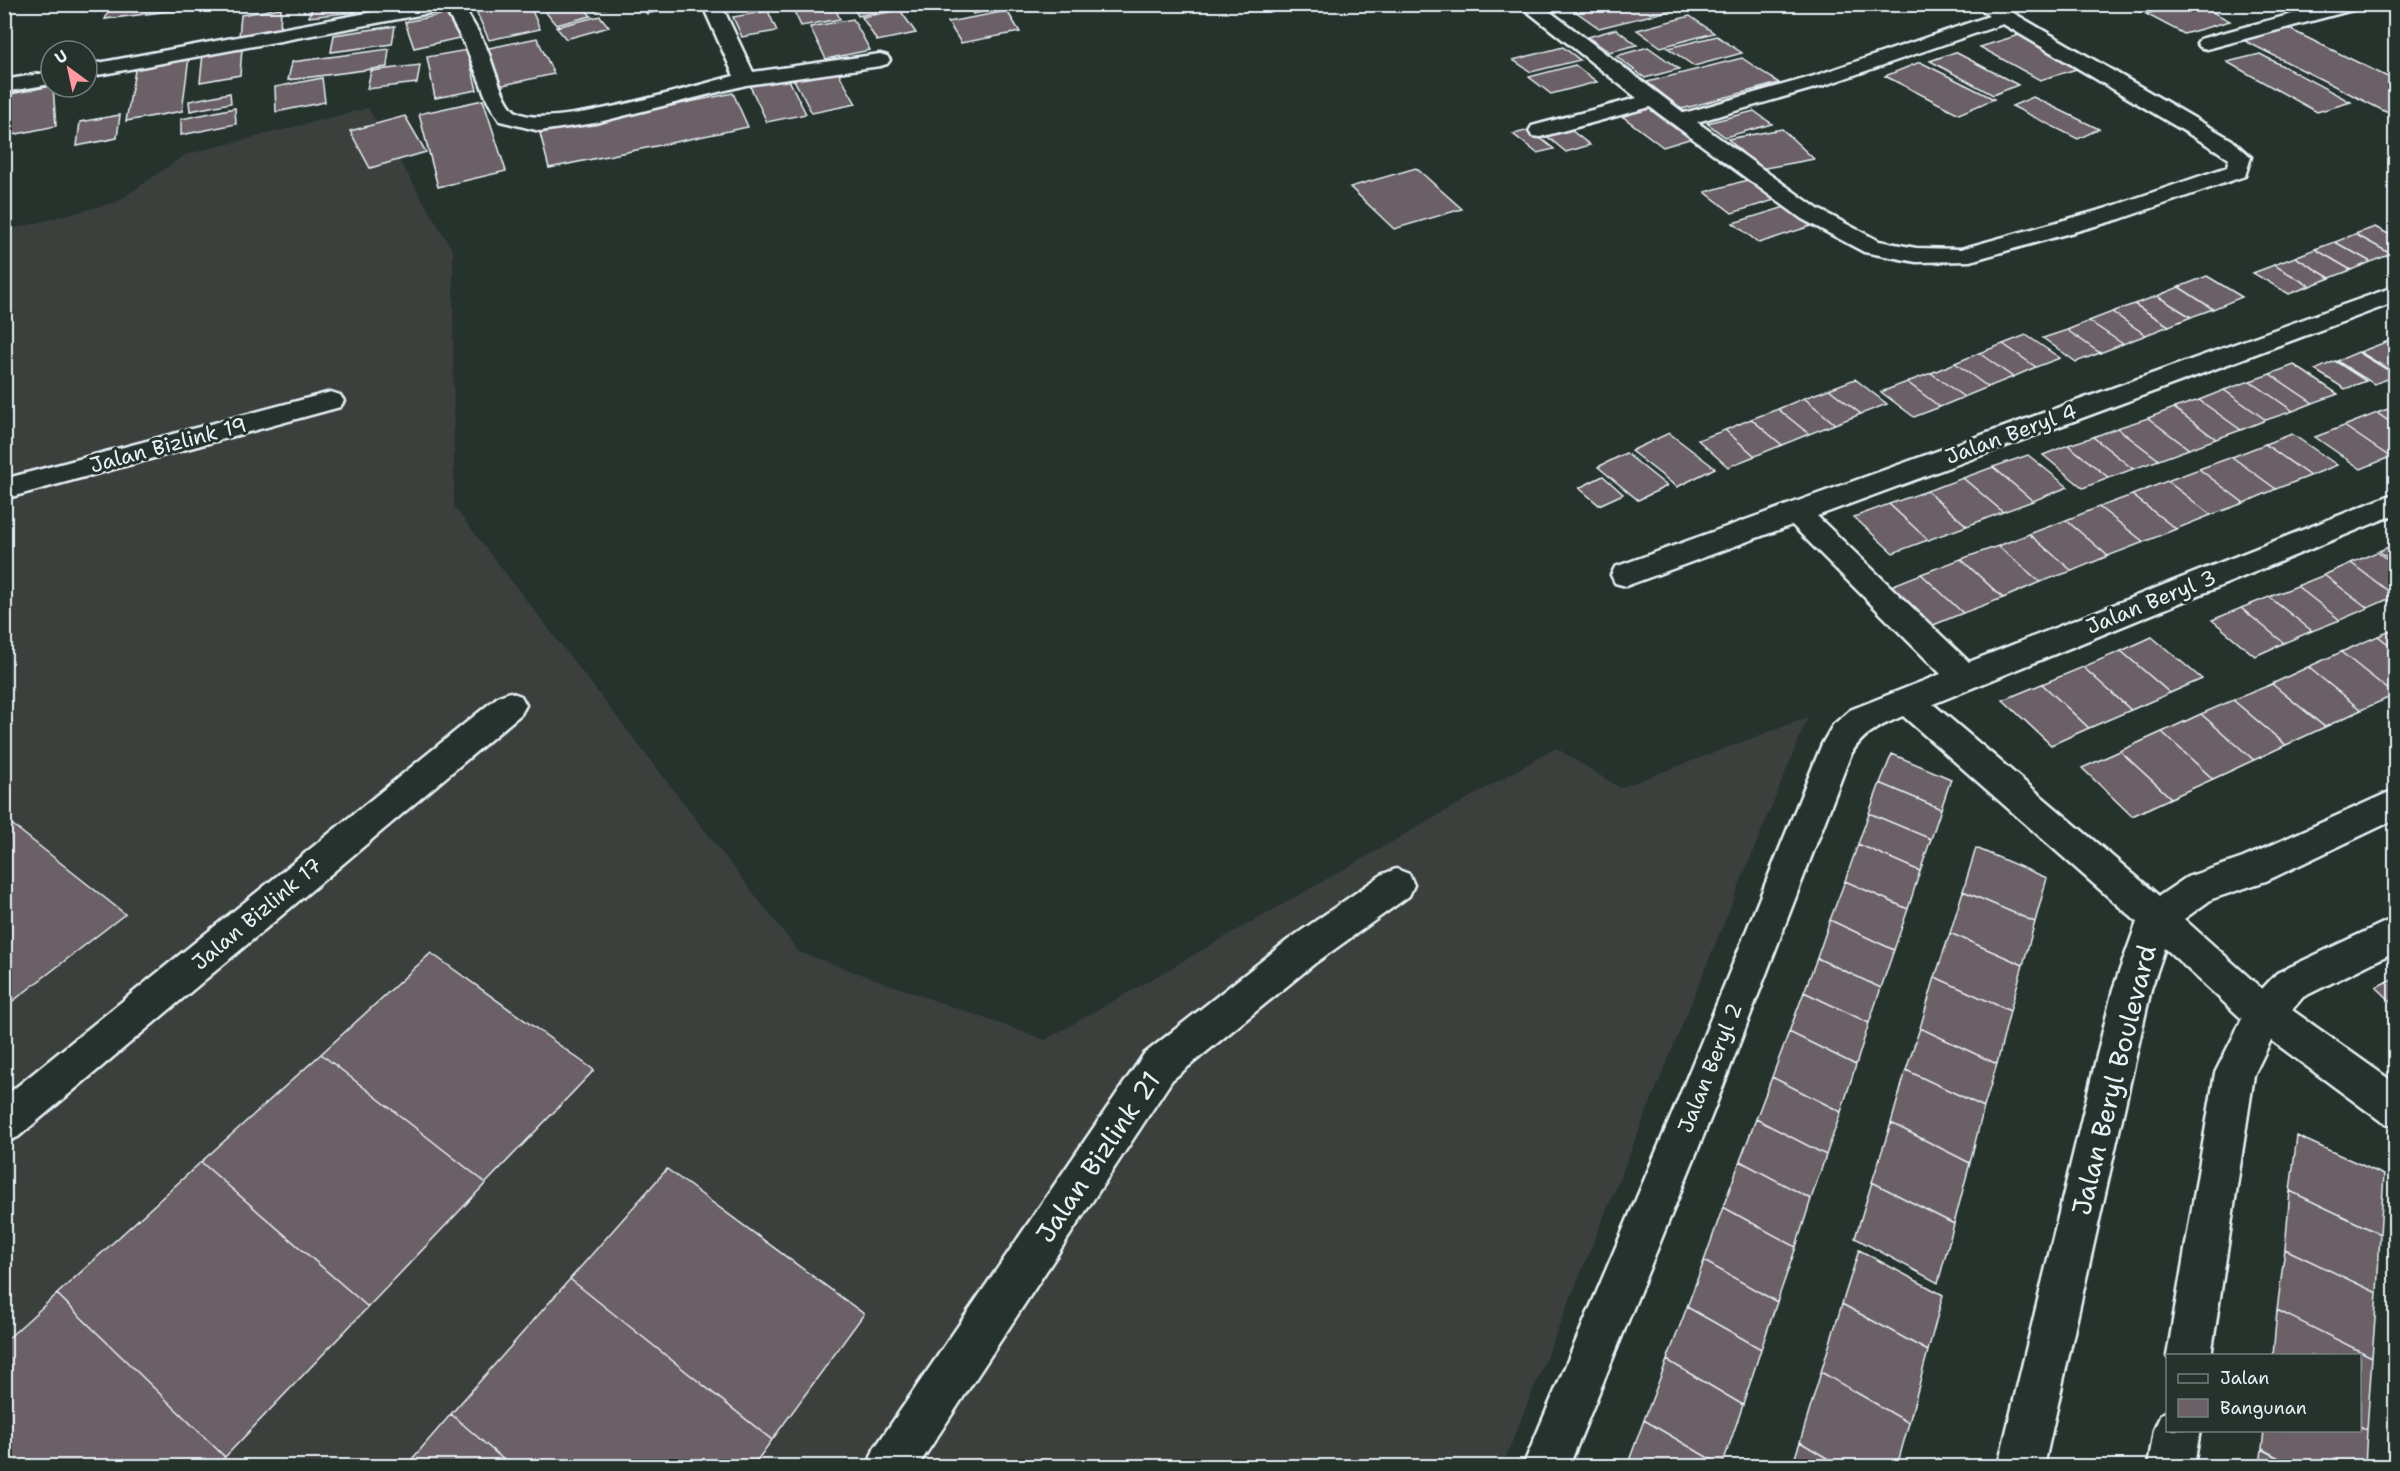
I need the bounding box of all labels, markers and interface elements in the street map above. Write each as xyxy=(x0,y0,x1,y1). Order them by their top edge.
north arrow xyxy=(39,39,99,99)
text: U xyxy=(51,45,71,69)
street label: Jalan Beryl 4 xyxy=(1941,397,2081,471)
street label: Jalan Bizlink 19 xyxy=(86,411,250,479)
street label: Jalan Beryl 3 xyxy=(2082,563,2220,641)
street label: Jalan Bizlink 17 xyxy=(186,852,328,976)
street label: Jalan Beryl Boulevard xyxy=(2063,941,2164,1219)
street label: Jalan Beryl 2 xyxy=(1671,999,1749,1137)
street label: Jalan Bizlink 21 xyxy=(1027,1064,1168,1249)
legend xyxy=(2166,1354,2361,1432)
text: Jalan xyxy=(2220,1366,2269,1390)
text: Bangunan xyxy=(2220,1396,2307,1420)

